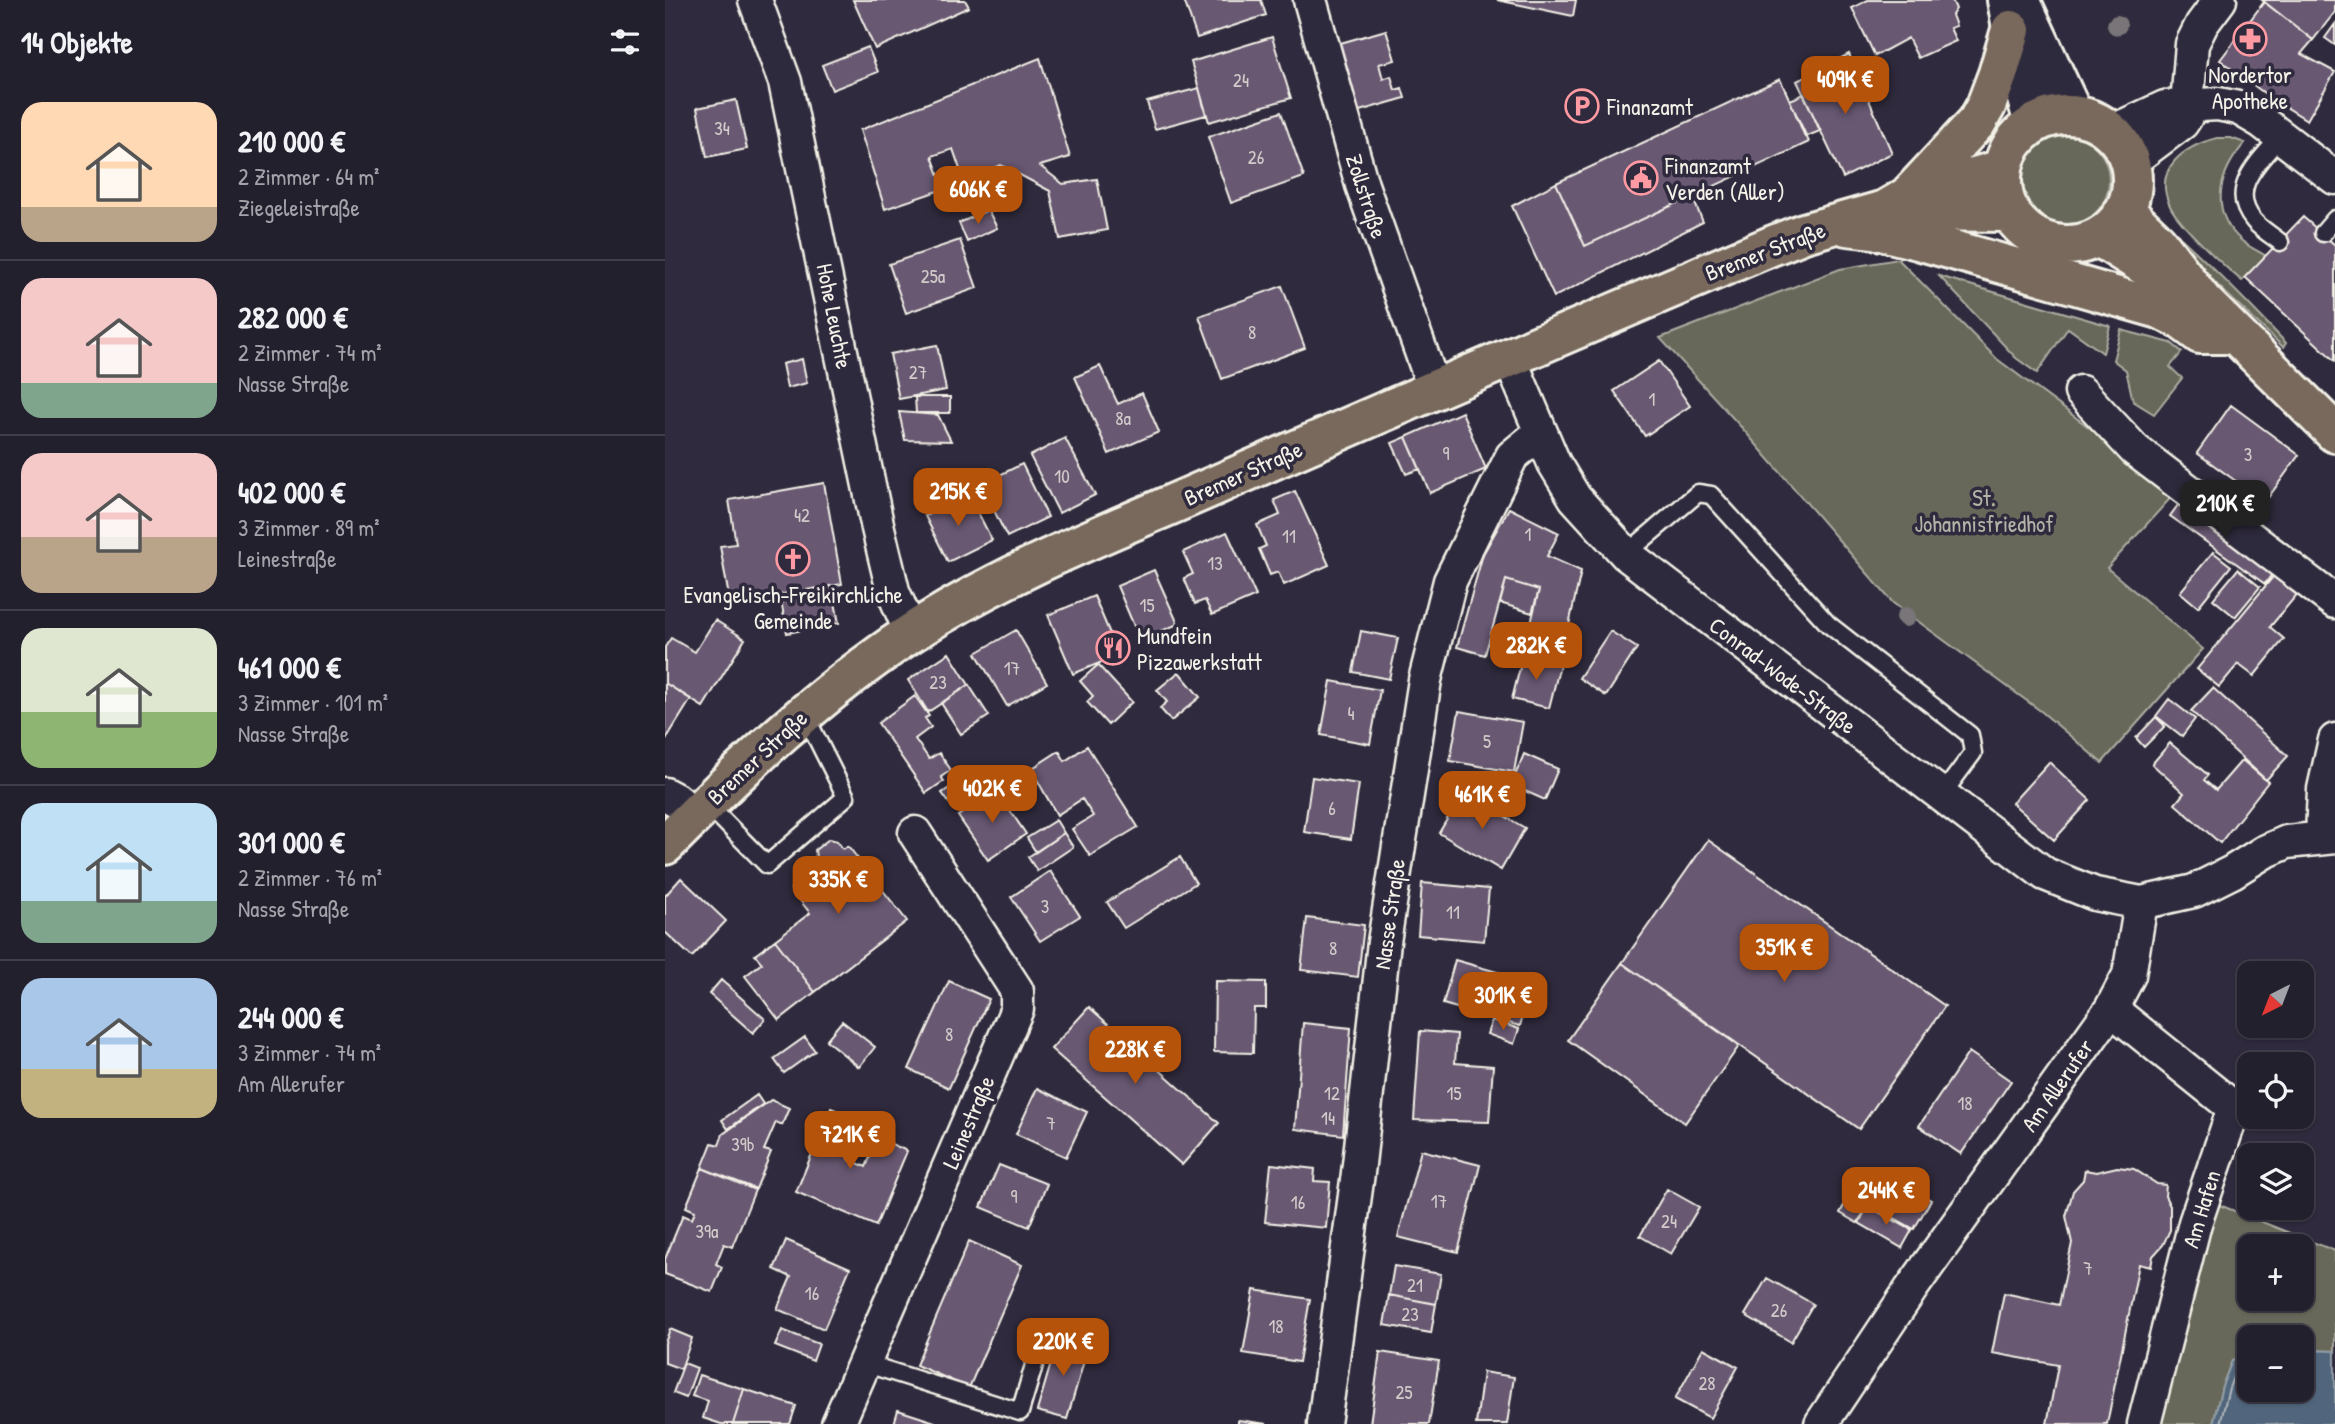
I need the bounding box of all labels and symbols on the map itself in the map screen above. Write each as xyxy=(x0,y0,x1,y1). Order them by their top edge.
pharmacy icon: Nordertor Apotheke xyxy=(2231,20,2269,58)
pin: 409K € xyxy=(1788,57,1902,116)
place label: Nordertor Apotheke xyxy=(2208,59,2292,116)
house number: 24 xyxy=(1233,67,1249,93)
parking icon: Finanzamt xyxy=(1563,87,1601,125)
place label: Finanzamt xyxy=(1606,91,1694,122)
house number: 34 xyxy=(714,115,730,141)
house number: 26 xyxy=(1248,144,1264,170)
street label: Zollstraße xyxy=(1339,150,1395,242)
place label: Finanzamt Verden (Aller) xyxy=(1664,150,1785,207)
public building icon: Finanzamt Verden (Aller) xyxy=(1622,159,1660,197)
pin: 606K € xyxy=(921,166,1035,226)
street label: Bremer Straße xyxy=(1700,214,1830,288)
street label: Hohe Leuchte xyxy=(810,261,860,371)
house number: 25a xyxy=(921,263,946,289)
house number: 8 xyxy=(1248,319,1256,345)
house number: 27 xyxy=(909,359,927,385)
house number: 1 xyxy=(1649,386,1656,412)
house number: 8a xyxy=(1115,405,1131,431)
street label: Bremer Straße xyxy=(1179,433,1307,513)
house number: 9 xyxy=(1443,440,1450,466)
house number: 3 xyxy=(2244,441,2252,467)
house number: 10 xyxy=(1054,463,1070,489)
pin: 215K € xyxy=(901,468,1015,528)
pin: 210K € xyxy=(2168,480,2282,540)
park label: St. Johannisfriedhof xyxy=(1915,482,2054,539)
house number: 42 xyxy=(794,502,810,528)
house number: 1 xyxy=(1525,521,1532,547)
house number: 11 xyxy=(1282,523,1296,549)
church icon: Evangelisch-Freikirchliche Gemeinde xyxy=(774,540,812,578)
house number: 13 xyxy=(1207,550,1223,576)
place label: Evangelisch-Freikirchliche Gemeinde xyxy=(683,579,903,636)
house number: 15 xyxy=(1140,592,1154,618)
street label: Conrad-Wode-Straße xyxy=(1703,609,1863,741)
place label: Mundfein Pizzawerkstatt xyxy=(1137,620,1263,677)
pin: 282K € xyxy=(1479,622,1593,682)
restaurant icon: Mundfein Pizzawerkstatt xyxy=(1094,629,1132,667)
house number: 17 xyxy=(1004,655,1020,681)
house number: 23 xyxy=(929,669,947,695)
house number: 4 xyxy=(1347,700,1355,726)
street label: Bremer Straße xyxy=(700,703,814,811)
house number: 5 xyxy=(1483,728,1491,754)
pin: 402K € xyxy=(935,766,1049,825)
pin: 461K € xyxy=(1425,772,1539,831)
house number: 6 xyxy=(1328,795,1336,821)
pin: 335K € xyxy=(781,856,895,916)
street label: Nasse Straße xyxy=(1366,857,1412,971)
house number: 3 xyxy=(1041,893,1049,919)
house number: 11 xyxy=(1446,899,1460,925)
pin: 351K € xyxy=(1727,925,1841,984)
house number: 8 xyxy=(1329,935,1337,961)
north arrow xyxy=(2237,961,2313,1038)
pin: 301K € xyxy=(1446,972,1560,1032)
house number: 8 xyxy=(945,1021,953,1047)
pin: 228K € xyxy=(1078,1026,1192,1086)
street label: Am Allerufer xyxy=(2014,1032,2100,1138)
street label: Leinestraße xyxy=(935,1071,1001,1173)
house number: 12 xyxy=(1324,1080,1340,1106)
house number: 15 xyxy=(1447,1080,1461,1106)
house number: 18 xyxy=(1957,1090,1973,1116)
house number: 14 xyxy=(1321,1105,1335,1131)
house number: 7 xyxy=(1046,1110,1056,1136)
pin: 721K € xyxy=(793,1112,907,1171)
house number: 39b xyxy=(731,1131,755,1157)
street label: Am Hafen xyxy=(2175,1166,2227,1252)
pin: 244K € xyxy=(1829,1168,1943,1227)
house number: 9 xyxy=(1011,1183,1018,1209)
house number: 17 xyxy=(1431,1188,1447,1214)
house number: 16 xyxy=(1291,1189,1305,1215)
house number: 24 xyxy=(1661,1208,1677,1234)
house number: 39a xyxy=(696,1218,719,1244)
house number: 7 xyxy=(2083,1255,2093,1281)
house number: 21 xyxy=(1407,1272,1423,1298)
house number: 16 xyxy=(805,1280,819,1306)
house number: 26 xyxy=(1771,1297,1787,1323)
house number: 23 xyxy=(1401,1301,1419,1327)
house number: 18 xyxy=(1268,1313,1284,1339)
pin: 220K € xyxy=(1006,1318,1120,1378)
house number: 28 xyxy=(1698,1370,1716,1396)
house number: 25 xyxy=(1396,1379,1412,1405)

